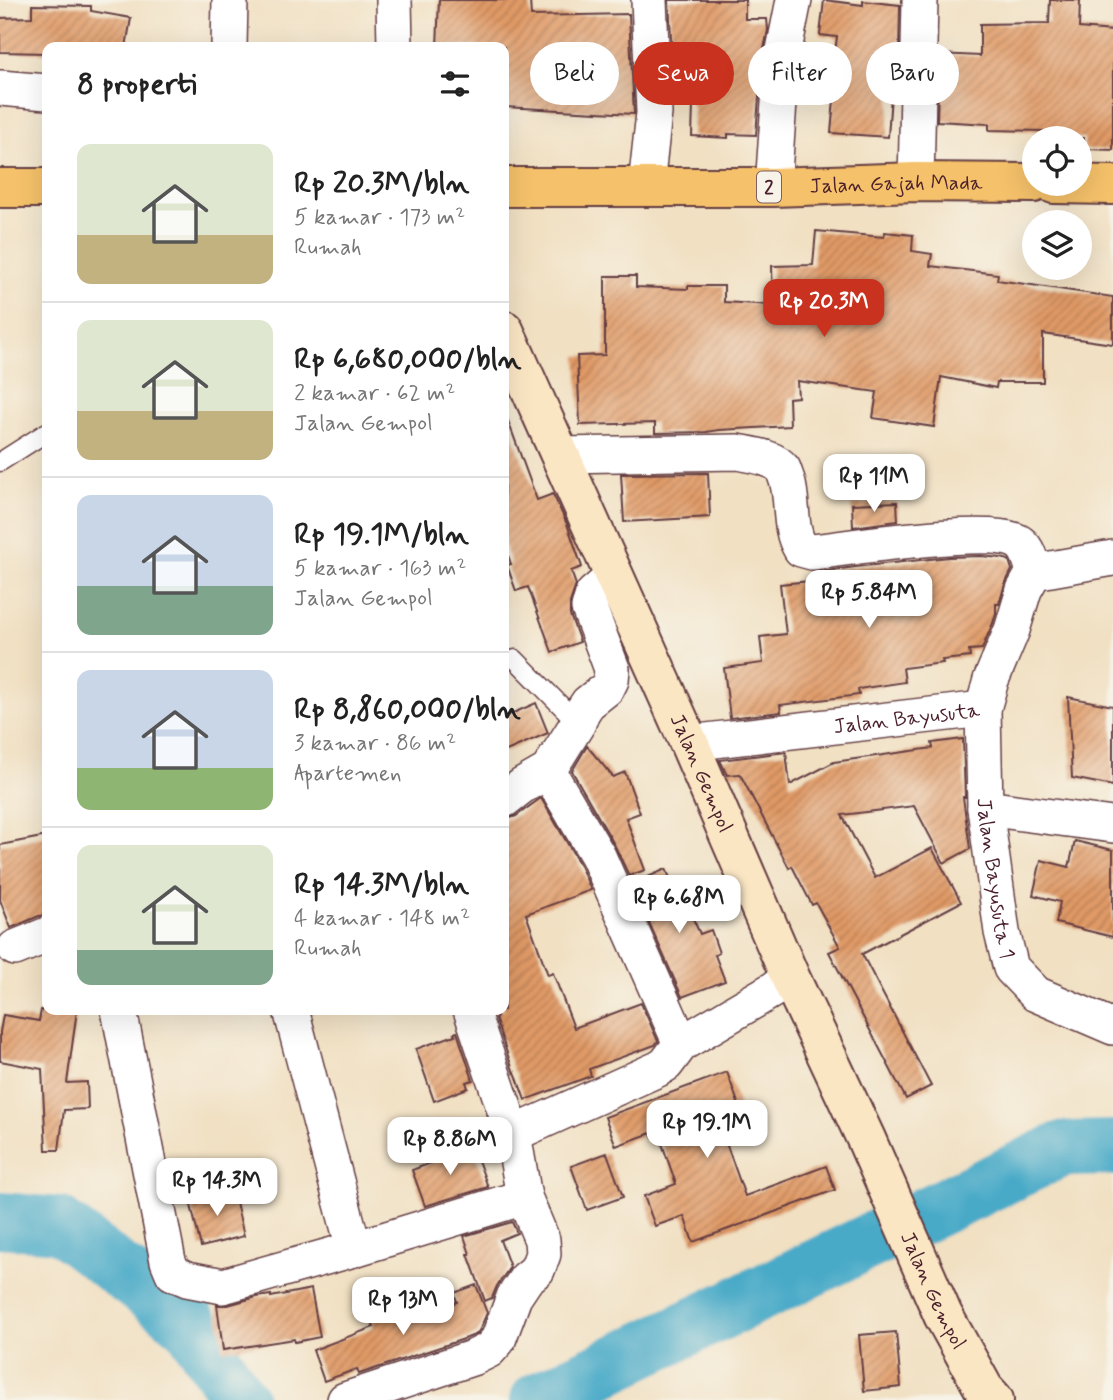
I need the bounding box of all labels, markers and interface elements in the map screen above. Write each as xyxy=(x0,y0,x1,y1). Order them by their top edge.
chip: Beli xyxy=(530,42,619,105)
chip: Sewa xyxy=(633,42,734,105)
chip: Filter xyxy=(748,42,852,105)
chip: Baru xyxy=(866,42,959,105)
text: 8 properti xyxy=(77,65,197,104)
icon: filters xyxy=(436,65,474,103)
map controls xyxy=(1022,126,1092,280)
button: locate xyxy=(1022,126,1092,196)
text: Rp 20.3M/bln xyxy=(294,164,469,203)
street label: Jalan Gajah Mada xyxy=(809,169,983,201)
icon: home xyxy=(133,172,217,256)
road number: 2 xyxy=(757,172,781,202)
text: 5 kamar · 173 m² xyxy=(294,203,465,233)
button: layers xyxy=(1022,210,1092,280)
text: Rumah xyxy=(294,233,362,263)
pin: Rp 20.3M xyxy=(752,280,896,339)
text: Rp 20.3M xyxy=(779,287,869,317)
text: Rp 6,680,000/bln xyxy=(294,340,521,379)
icon: home xyxy=(133,348,217,432)
text: 2 kamar · 62 m² xyxy=(294,379,455,409)
text: Jalan Gempol xyxy=(294,409,433,439)
pin: Rp 11M xyxy=(817,454,931,514)
text: Rp 11M xyxy=(839,462,909,492)
text: Rp 19.1M/bln xyxy=(294,515,469,554)
icon: home xyxy=(133,523,217,607)
text: 5 kamar · 163 m² xyxy=(294,554,466,584)
pin: Rp 5.84M xyxy=(797,570,941,630)
text: Rp 5.84M xyxy=(821,578,917,608)
text: Jalan Gempol xyxy=(294,584,433,614)
text: Rp 8,860,000/bln xyxy=(294,690,521,729)
street label: Jalan Bayusuta xyxy=(832,696,982,741)
icon: home xyxy=(133,698,217,782)
street label: Jalan Gempol xyxy=(663,709,739,837)
text: 3 kamar · 86 m² xyxy=(294,729,456,759)
text: Apartemen xyxy=(294,759,402,789)
street label: Jalan Bayusuta 1 xyxy=(970,798,1021,962)
text: Rp 14.3M/bln xyxy=(294,865,469,904)
icon: home xyxy=(133,873,217,957)
pin: Rp 6.68M xyxy=(607,876,751,935)
text: Rp 6.68M xyxy=(634,883,724,913)
text: 4 kamar · 148 m² xyxy=(294,904,470,934)
text: Rumah xyxy=(294,934,362,964)
pin: Rp 19.1M xyxy=(635,1100,779,1160)
text: Rp 19.1M xyxy=(663,1108,751,1138)
pin: Rp 8.86M xyxy=(378,1118,522,1177)
text: Rp 8.86M xyxy=(403,1125,497,1155)
pin: Rp 14.3M xyxy=(145,1158,289,1218)
text: Rp 14.3M xyxy=(172,1166,262,1196)
street label: Jalan Gempol xyxy=(893,1227,972,1355)
pin: Rp 13M xyxy=(346,1278,460,1337)
text: Rp 13M xyxy=(368,1285,438,1315)

